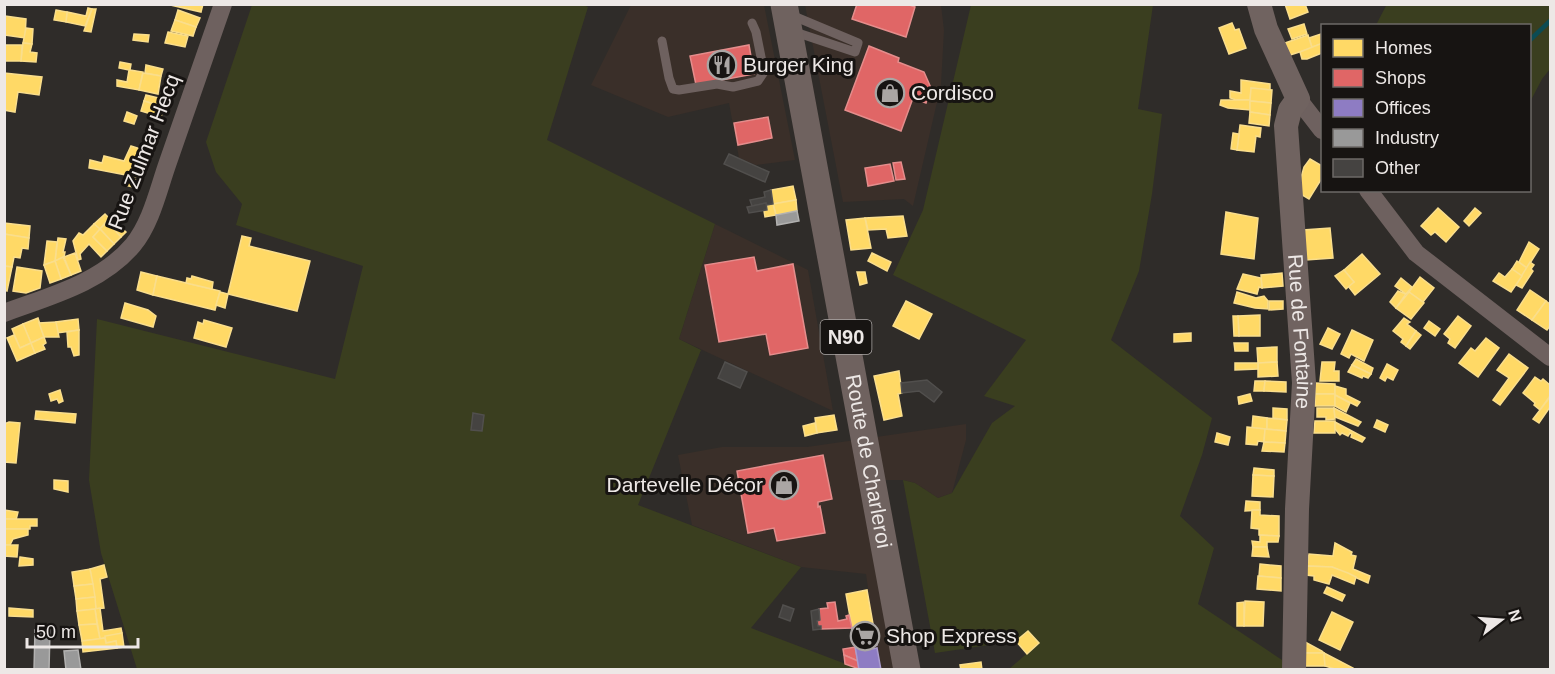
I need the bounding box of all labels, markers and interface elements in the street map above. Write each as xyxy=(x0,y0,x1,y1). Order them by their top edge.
legend xyxy=(1321,24,1531,192)
text: Homes xyxy=(1375,38,1432,58)
restaurant icon: Burger King xyxy=(706,49,738,81)
place label: Burger King xyxy=(743,53,854,76)
text: Shops xyxy=(1375,68,1426,88)
street label: Rue Zulmar Hecq xyxy=(103,71,184,233)
shop icon: Cordisco xyxy=(874,77,906,109)
place label: Cordisco xyxy=(911,81,994,104)
text: Offices xyxy=(1375,98,1431,118)
text: Industry xyxy=(1375,128,1439,148)
text: Other xyxy=(1375,158,1420,178)
street label: Rue de Fontaine xyxy=(1284,253,1316,410)
road number: N90 xyxy=(820,320,872,354)
street label: Route de Charleroi xyxy=(842,372,896,550)
shop icon: Dartevelle Décor xyxy=(768,469,800,501)
place label: Dartevelle Décor xyxy=(607,473,763,496)
north arrow xyxy=(1471,590,1531,650)
text: N xyxy=(1505,608,1525,624)
scale bar xyxy=(27,611,138,649)
supermarket icon: Shop Express xyxy=(849,620,881,652)
text: 50 m xyxy=(36,622,76,642)
place label: Shop Express xyxy=(886,624,1017,647)

